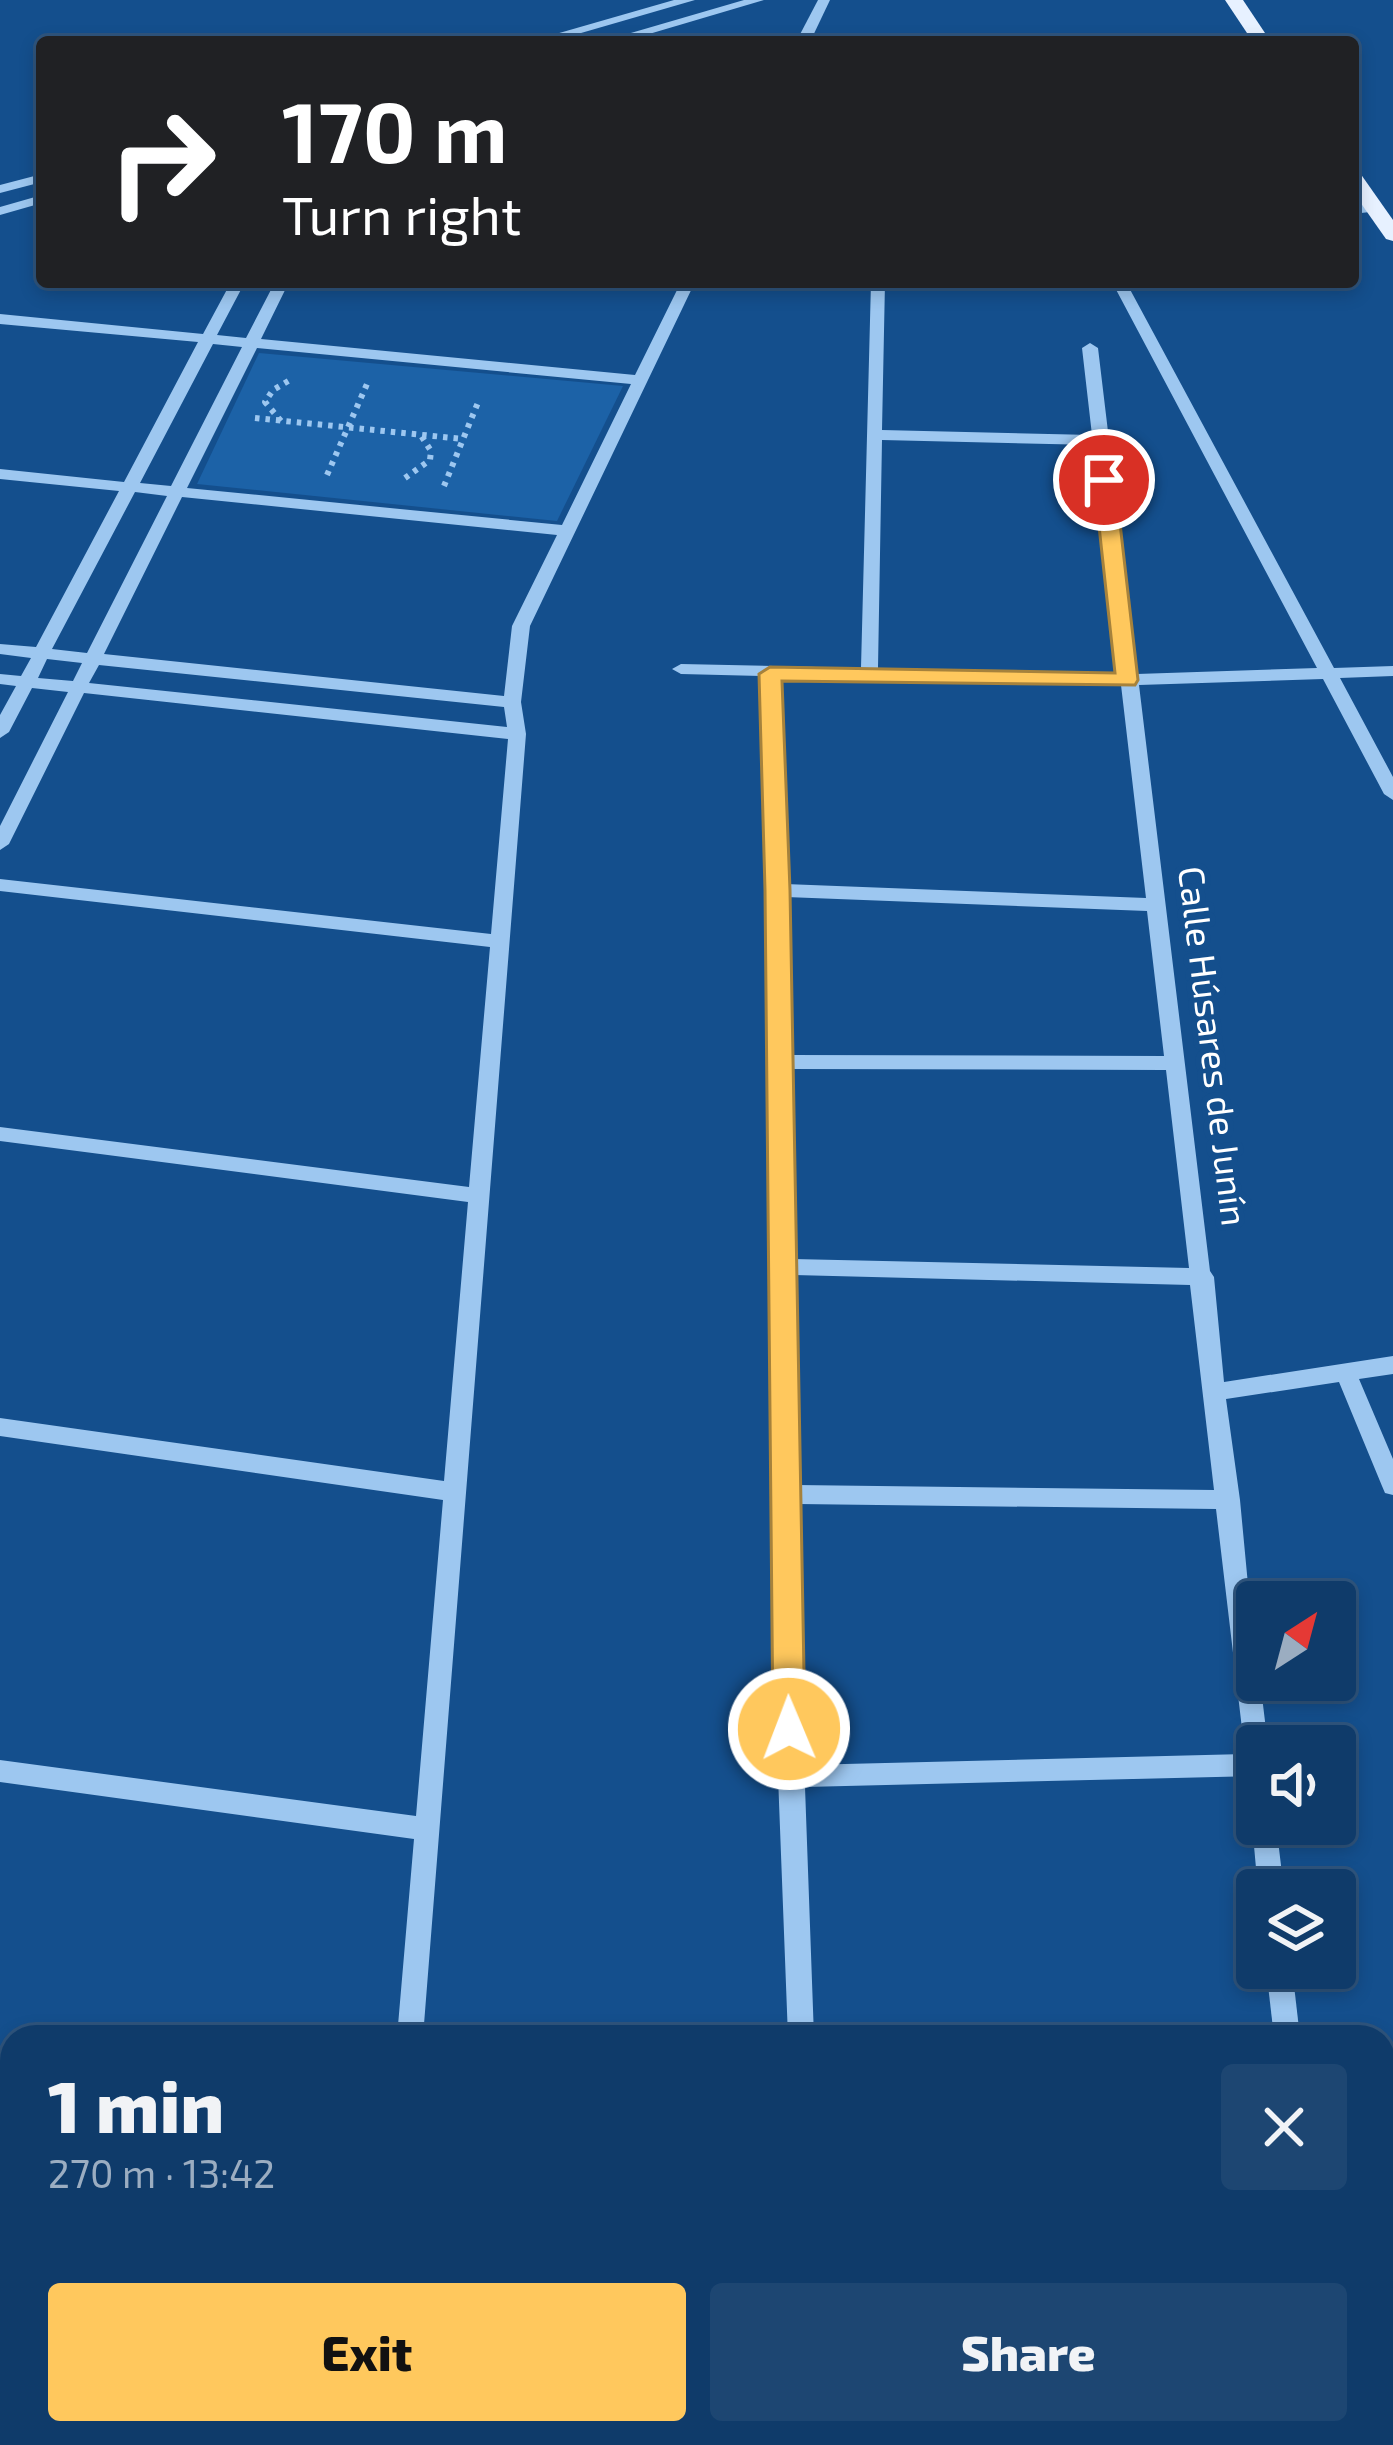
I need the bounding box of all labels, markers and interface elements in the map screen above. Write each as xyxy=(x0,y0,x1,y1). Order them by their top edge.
text: 170 m xyxy=(282,79,508,180)
icon: right xyxy=(84,84,240,240)
text: Turn right xyxy=(282,181,522,246)
pin xyxy=(1053,429,1155,531)
icon: arrive xyxy=(1071,447,1137,513)
street label: Calle Húsares de Junín xyxy=(1171,863,1258,1228)
north arrow xyxy=(1236,1581,1356,1701)
map controls xyxy=(1236,1581,1356,1989)
position arrow xyxy=(726,1666,852,1792)
button: sound xyxy=(1236,1725,1356,1845)
button: layers xyxy=(1236,1869,1356,1989)
text: 1 min xyxy=(48,2061,224,2147)
button: close xyxy=(1221,2064,1347,2190)
text: 270 m · 13:42 xyxy=(48,2149,275,2196)
button: Exit xyxy=(48,2283,686,2421)
button: Share xyxy=(710,2283,1347,2421)

